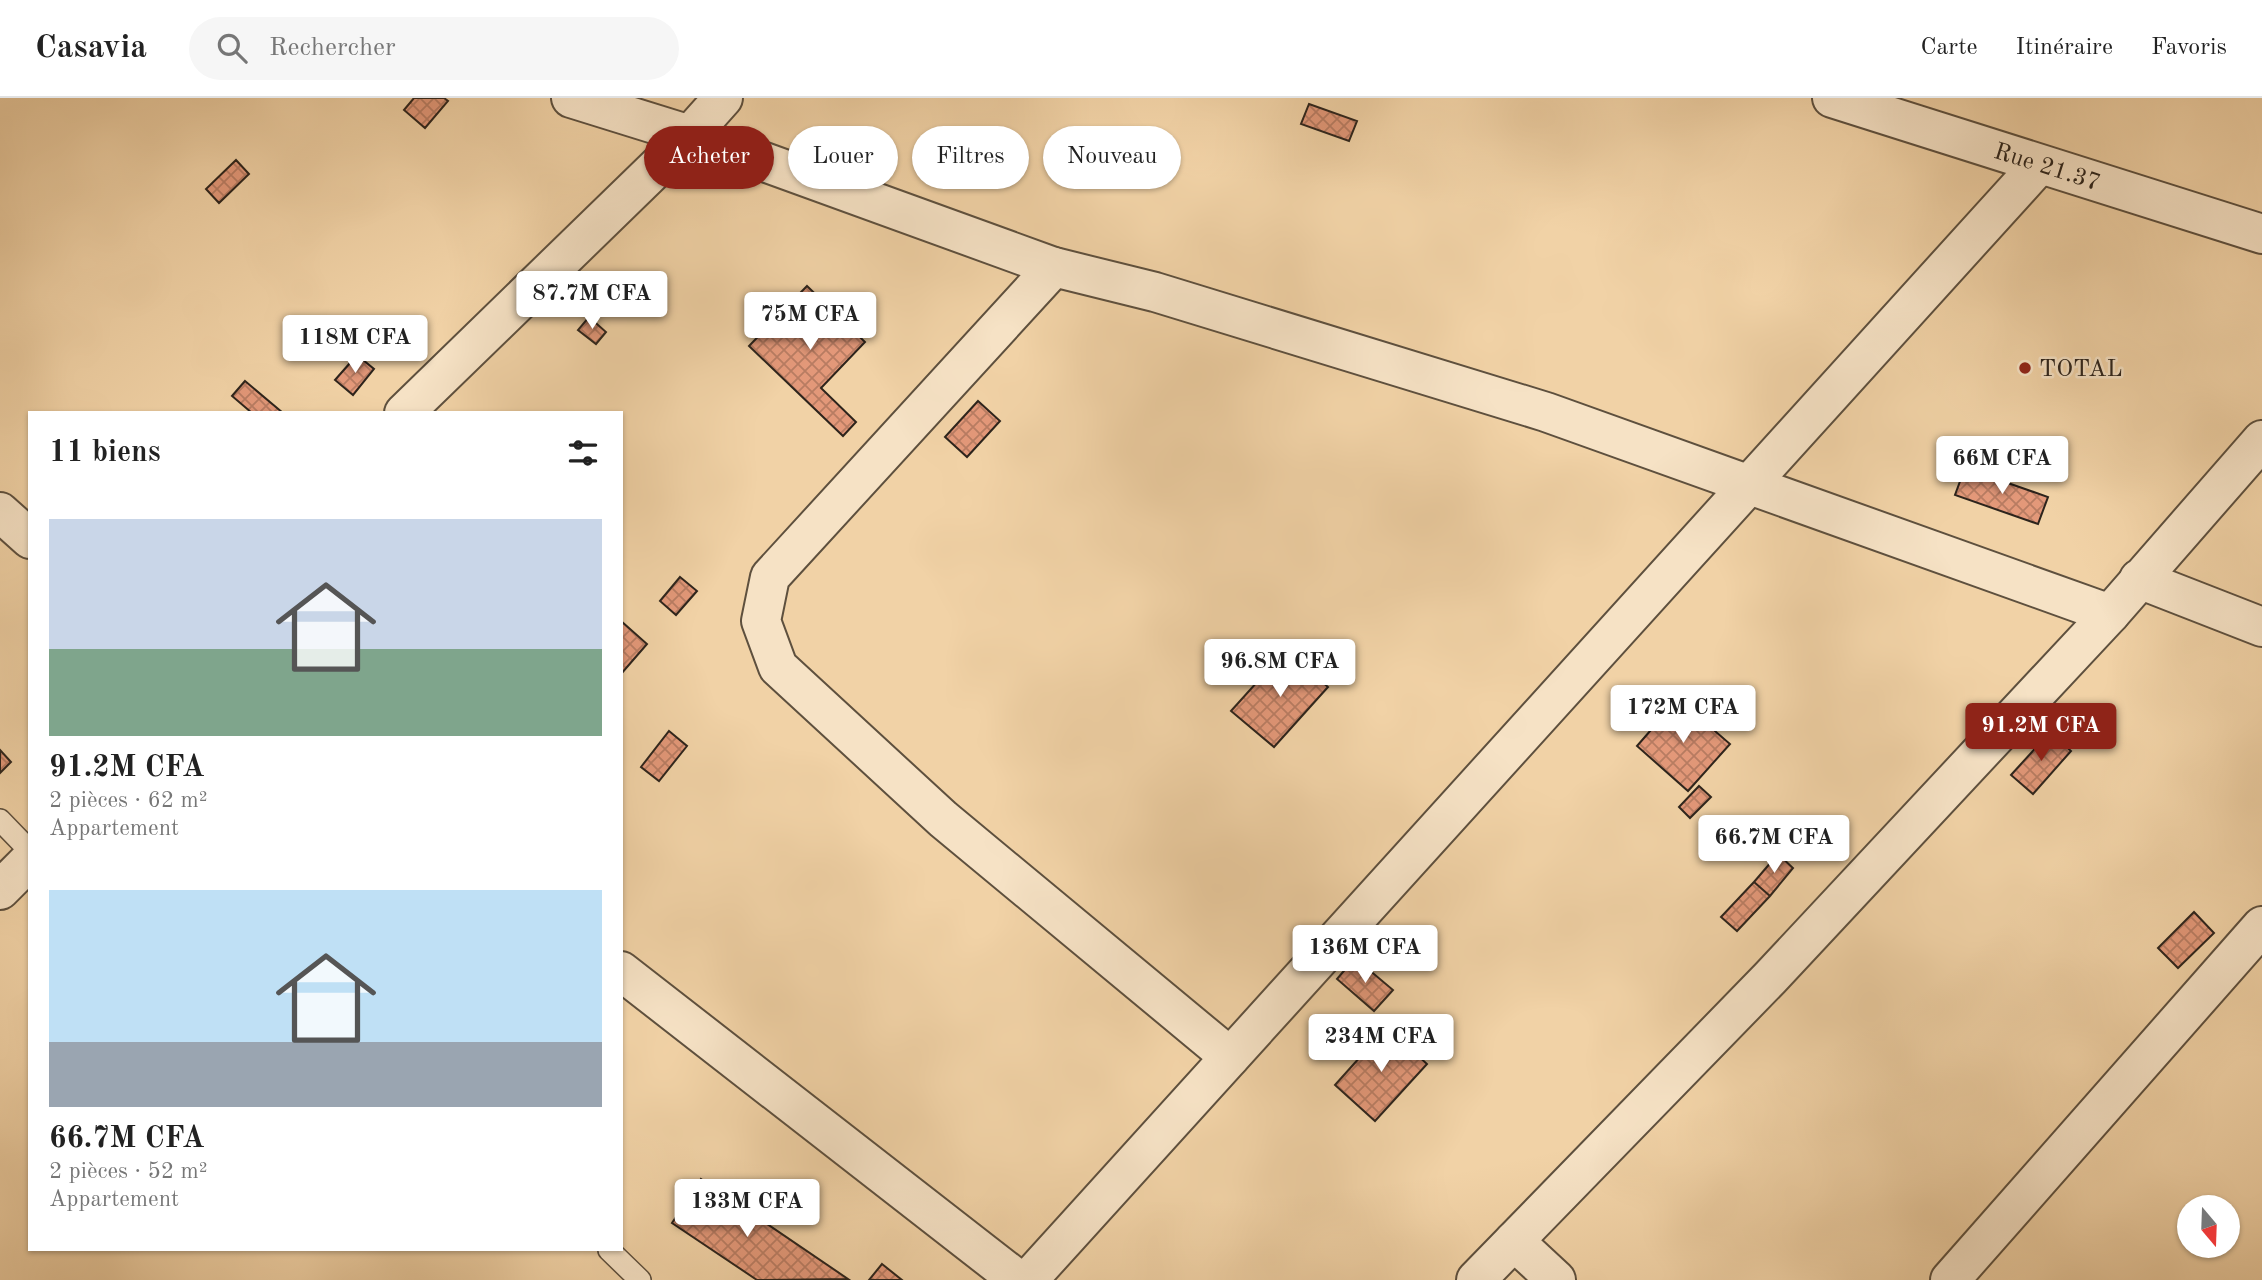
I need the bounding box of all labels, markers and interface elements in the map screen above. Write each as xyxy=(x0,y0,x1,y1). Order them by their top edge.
search box xyxy=(189,17,679,80)
icon: search xyxy=(213,29,251,67)
text: Casavia xyxy=(35,32,147,65)
text: Rechercher xyxy=(269,35,396,61)
text: Carte xyxy=(1920,36,1978,60)
text: Itinéraire xyxy=(2016,36,2113,60)
text: Favoris xyxy=(2151,36,2227,60)
chip: Acheter xyxy=(644,126,774,189)
chip: Louer xyxy=(788,126,898,189)
chip: Filtres xyxy=(912,126,1029,189)
chip: Nouveau xyxy=(1043,126,1181,189)
street label: Rue 21.37 xyxy=(1991,140,2103,196)
pin: 87.7M CFA xyxy=(512,272,672,331)
text: 87.7M CFA xyxy=(532,282,652,305)
pin: 75M CFA xyxy=(745,292,875,352)
text: 75M CFA xyxy=(760,303,860,326)
pin: 118M CFA xyxy=(283,316,427,375)
text: 118M CFA xyxy=(299,326,411,349)
place label: TOTAL xyxy=(2039,358,2123,382)
marker: TOTAL xyxy=(2017,360,2033,376)
icon: filters xyxy=(564,434,602,472)
pin: 66M CFA xyxy=(1937,436,2067,496)
text: 11 biens xyxy=(49,438,161,468)
text: 66M CFA xyxy=(1952,447,2052,470)
icon: home xyxy=(263,564,389,690)
pin: 96.8M CFA xyxy=(1200,640,1360,699)
text: 96.8M CFA xyxy=(1220,650,1340,673)
pin: 172M CFA xyxy=(1611,686,1755,745)
text: 172M CFA xyxy=(1627,696,1739,719)
pin: 91.2M CFA xyxy=(1961,704,2121,763)
text: 91.2M CFA xyxy=(1981,714,2101,737)
text: 91.2M CFA xyxy=(49,753,205,783)
text: 2 pièces · 62 m² xyxy=(49,789,208,812)
pin: 66.7M CFA xyxy=(1694,816,1854,875)
text: Appartement xyxy=(49,817,179,840)
text: 66.7M CFA xyxy=(1714,826,1834,849)
pin: 136M CFA xyxy=(1293,926,1437,985)
icon: home xyxy=(263,935,389,1061)
text: 136M CFA xyxy=(1309,936,1421,959)
pin: 234M CFA xyxy=(1309,1014,1453,1074)
text: 234M CFA xyxy=(1325,1025,1437,1048)
text: 66.7M CFA xyxy=(49,1124,205,1154)
text: 2 pièces · 52 m² xyxy=(49,1160,208,1183)
pin: 133M CFA xyxy=(675,1180,819,1239)
text: Appartement xyxy=(49,1188,179,1211)
text: 133M CFA xyxy=(691,1190,803,1213)
north arrow xyxy=(2177,1195,2240,1258)
map controls xyxy=(2177,1195,2240,1258)

